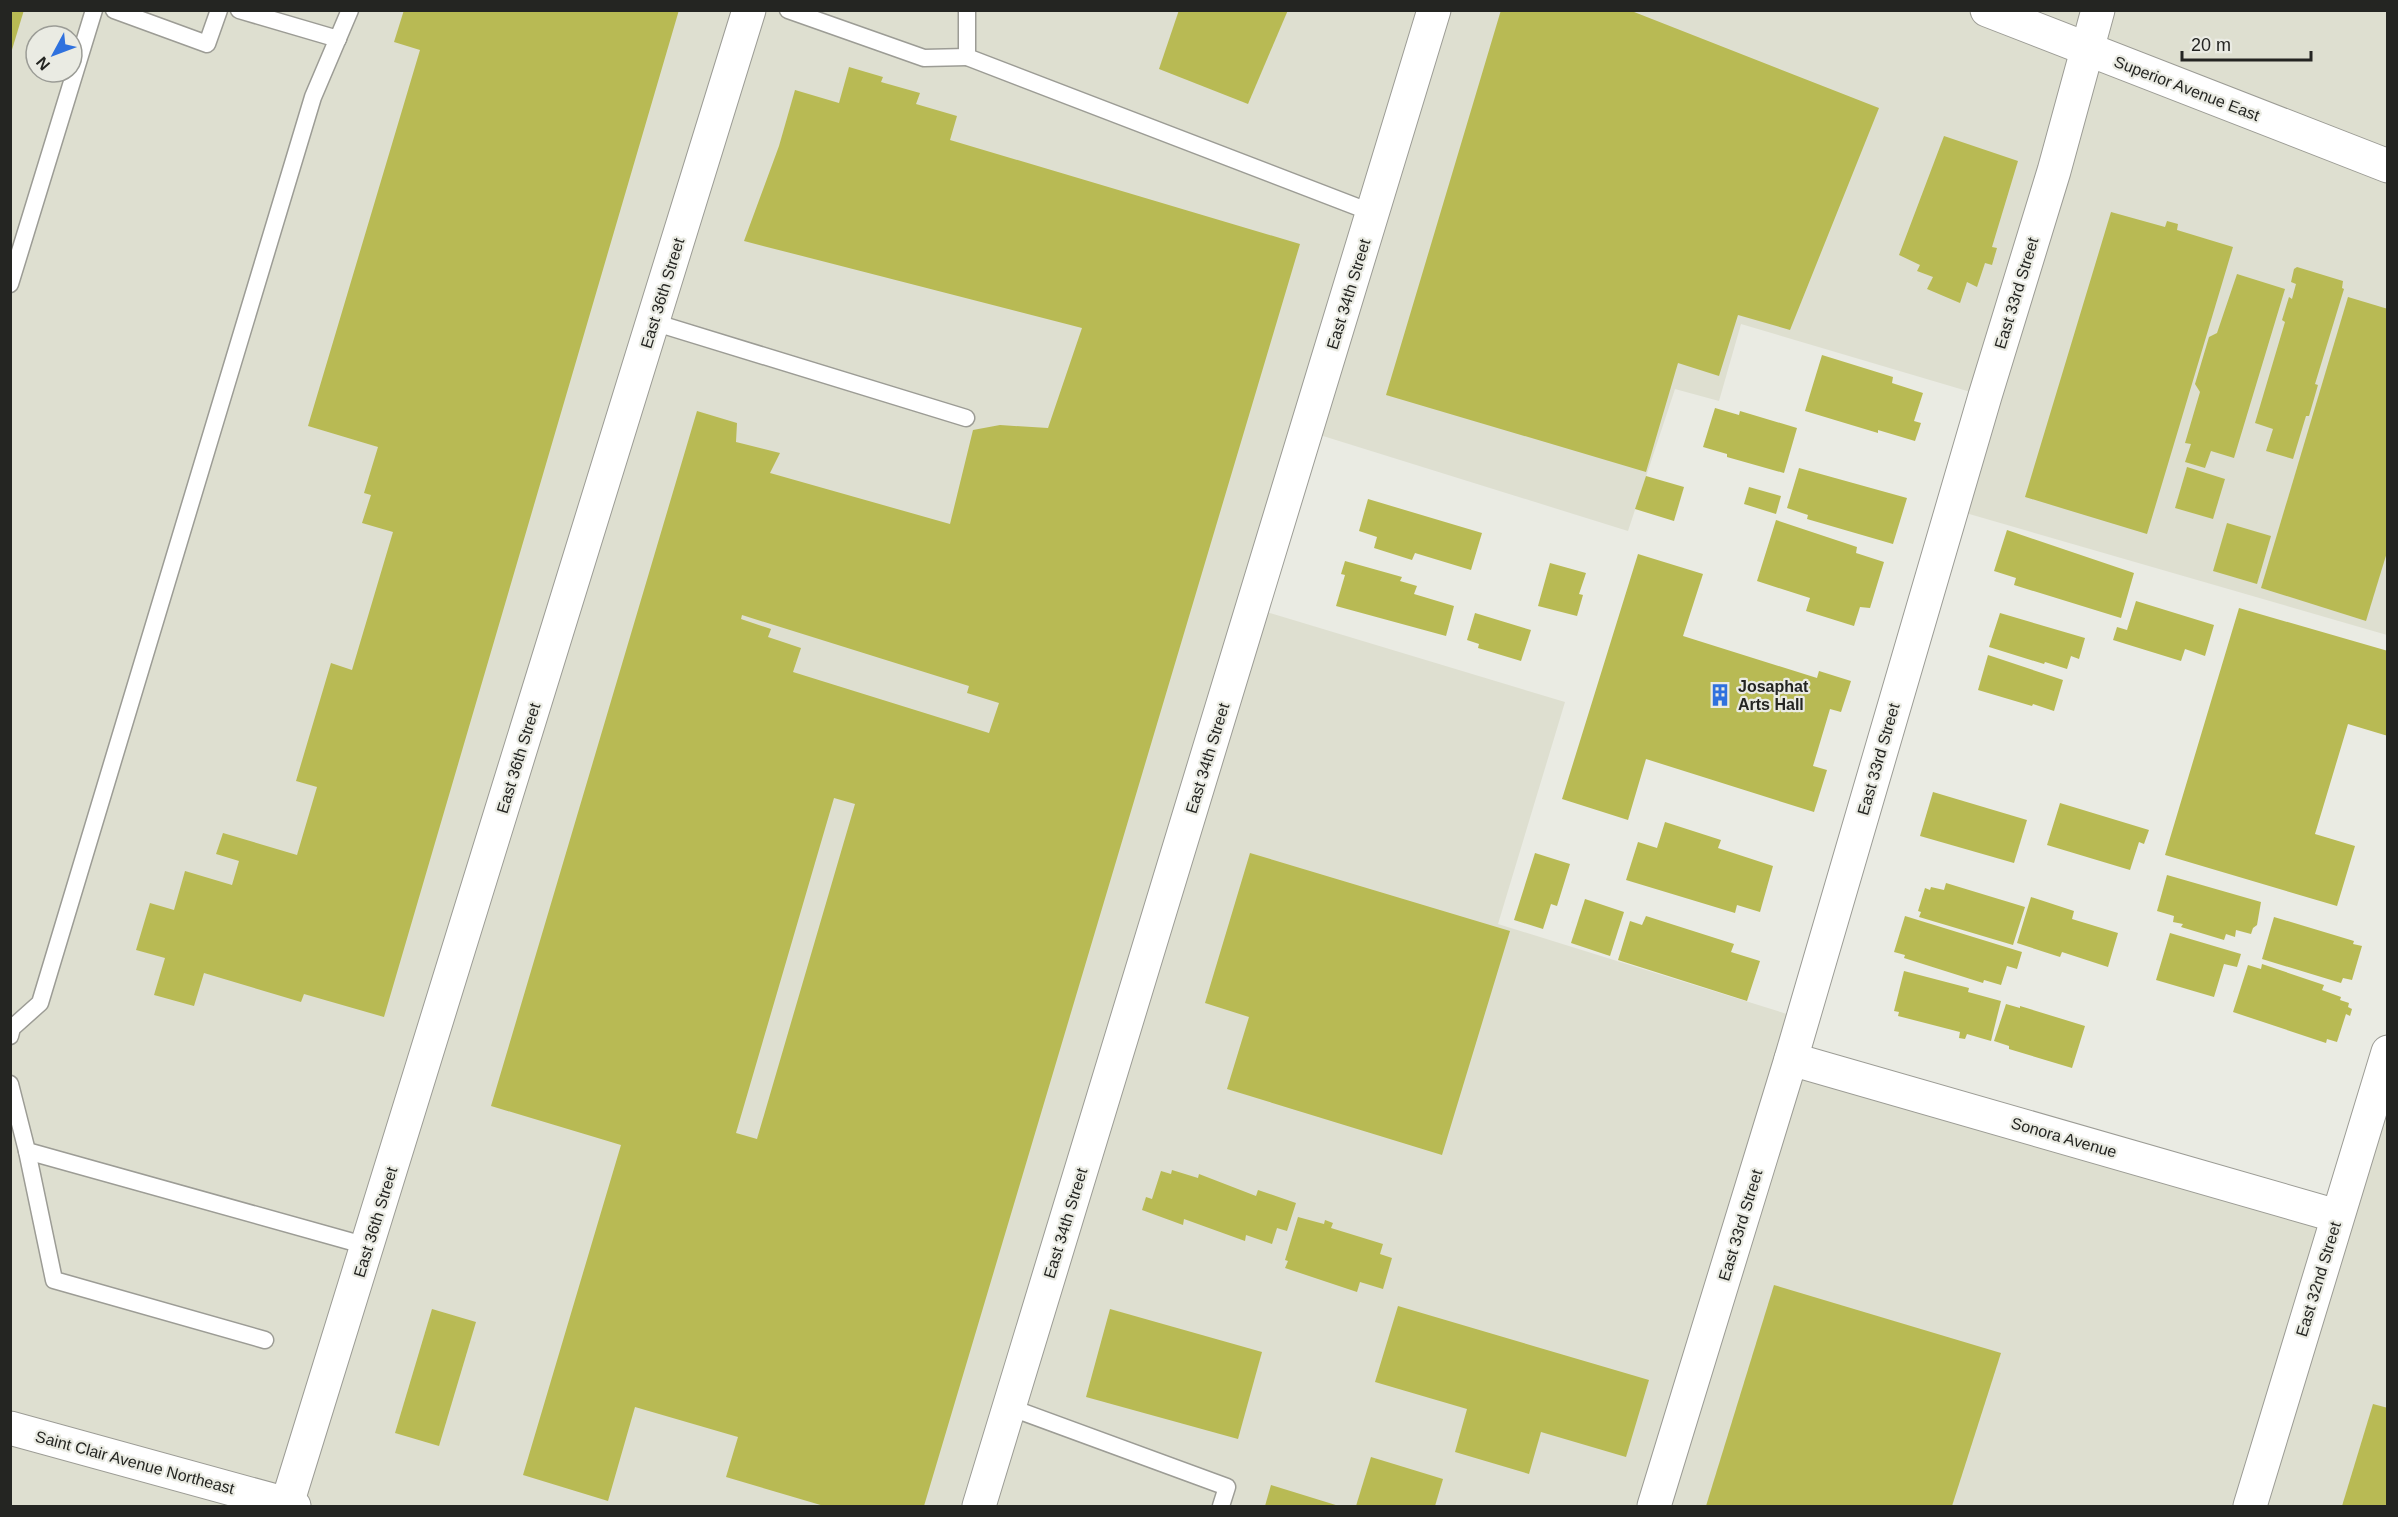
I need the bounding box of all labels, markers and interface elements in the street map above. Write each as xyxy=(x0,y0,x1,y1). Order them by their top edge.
north arrow xyxy=(24,24,84,84)
scale bar xyxy=(2182,24,2311,62)
text: 20 m xyxy=(2191,35,2231,55)
street label: Superior Avenue East xyxy=(2112,53,2262,124)
text: N xyxy=(33,54,53,73)
street label: East 36th Street xyxy=(638,235,688,350)
street label: East 33rd Street xyxy=(1991,235,2042,351)
street label: East 34th Street xyxy=(1324,236,1374,351)
place label: Josaphat Arts Hall xyxy=(1738,678,1809,713)
building icon: Josaphat Arts Hall xyxy=(1707,682,1733,708)
street label: East 36th Street xyxy=(494,700,544,815)
street label: East 34th Street xyxy=(1183,700,1233,815)
street label: East 33rd Street xyxy=(1854,701,1903,817)
street label: Sonora Avenue xyxy=(2009,1114,2119,1161)
street label: East 36th Street xyxy=(351,1164,401,1279)
street label: East 34th Street xyxy=(1041,1165,1091,1280)
street label: East 33rd Street xyxy=(1715,1167,1766,1283)
street label: East 32nd Street xyxy=(2293,1219,2344,1339)
street label: Saint Clair Avenue Northeast xyxy=(34,1428,237,1497)

